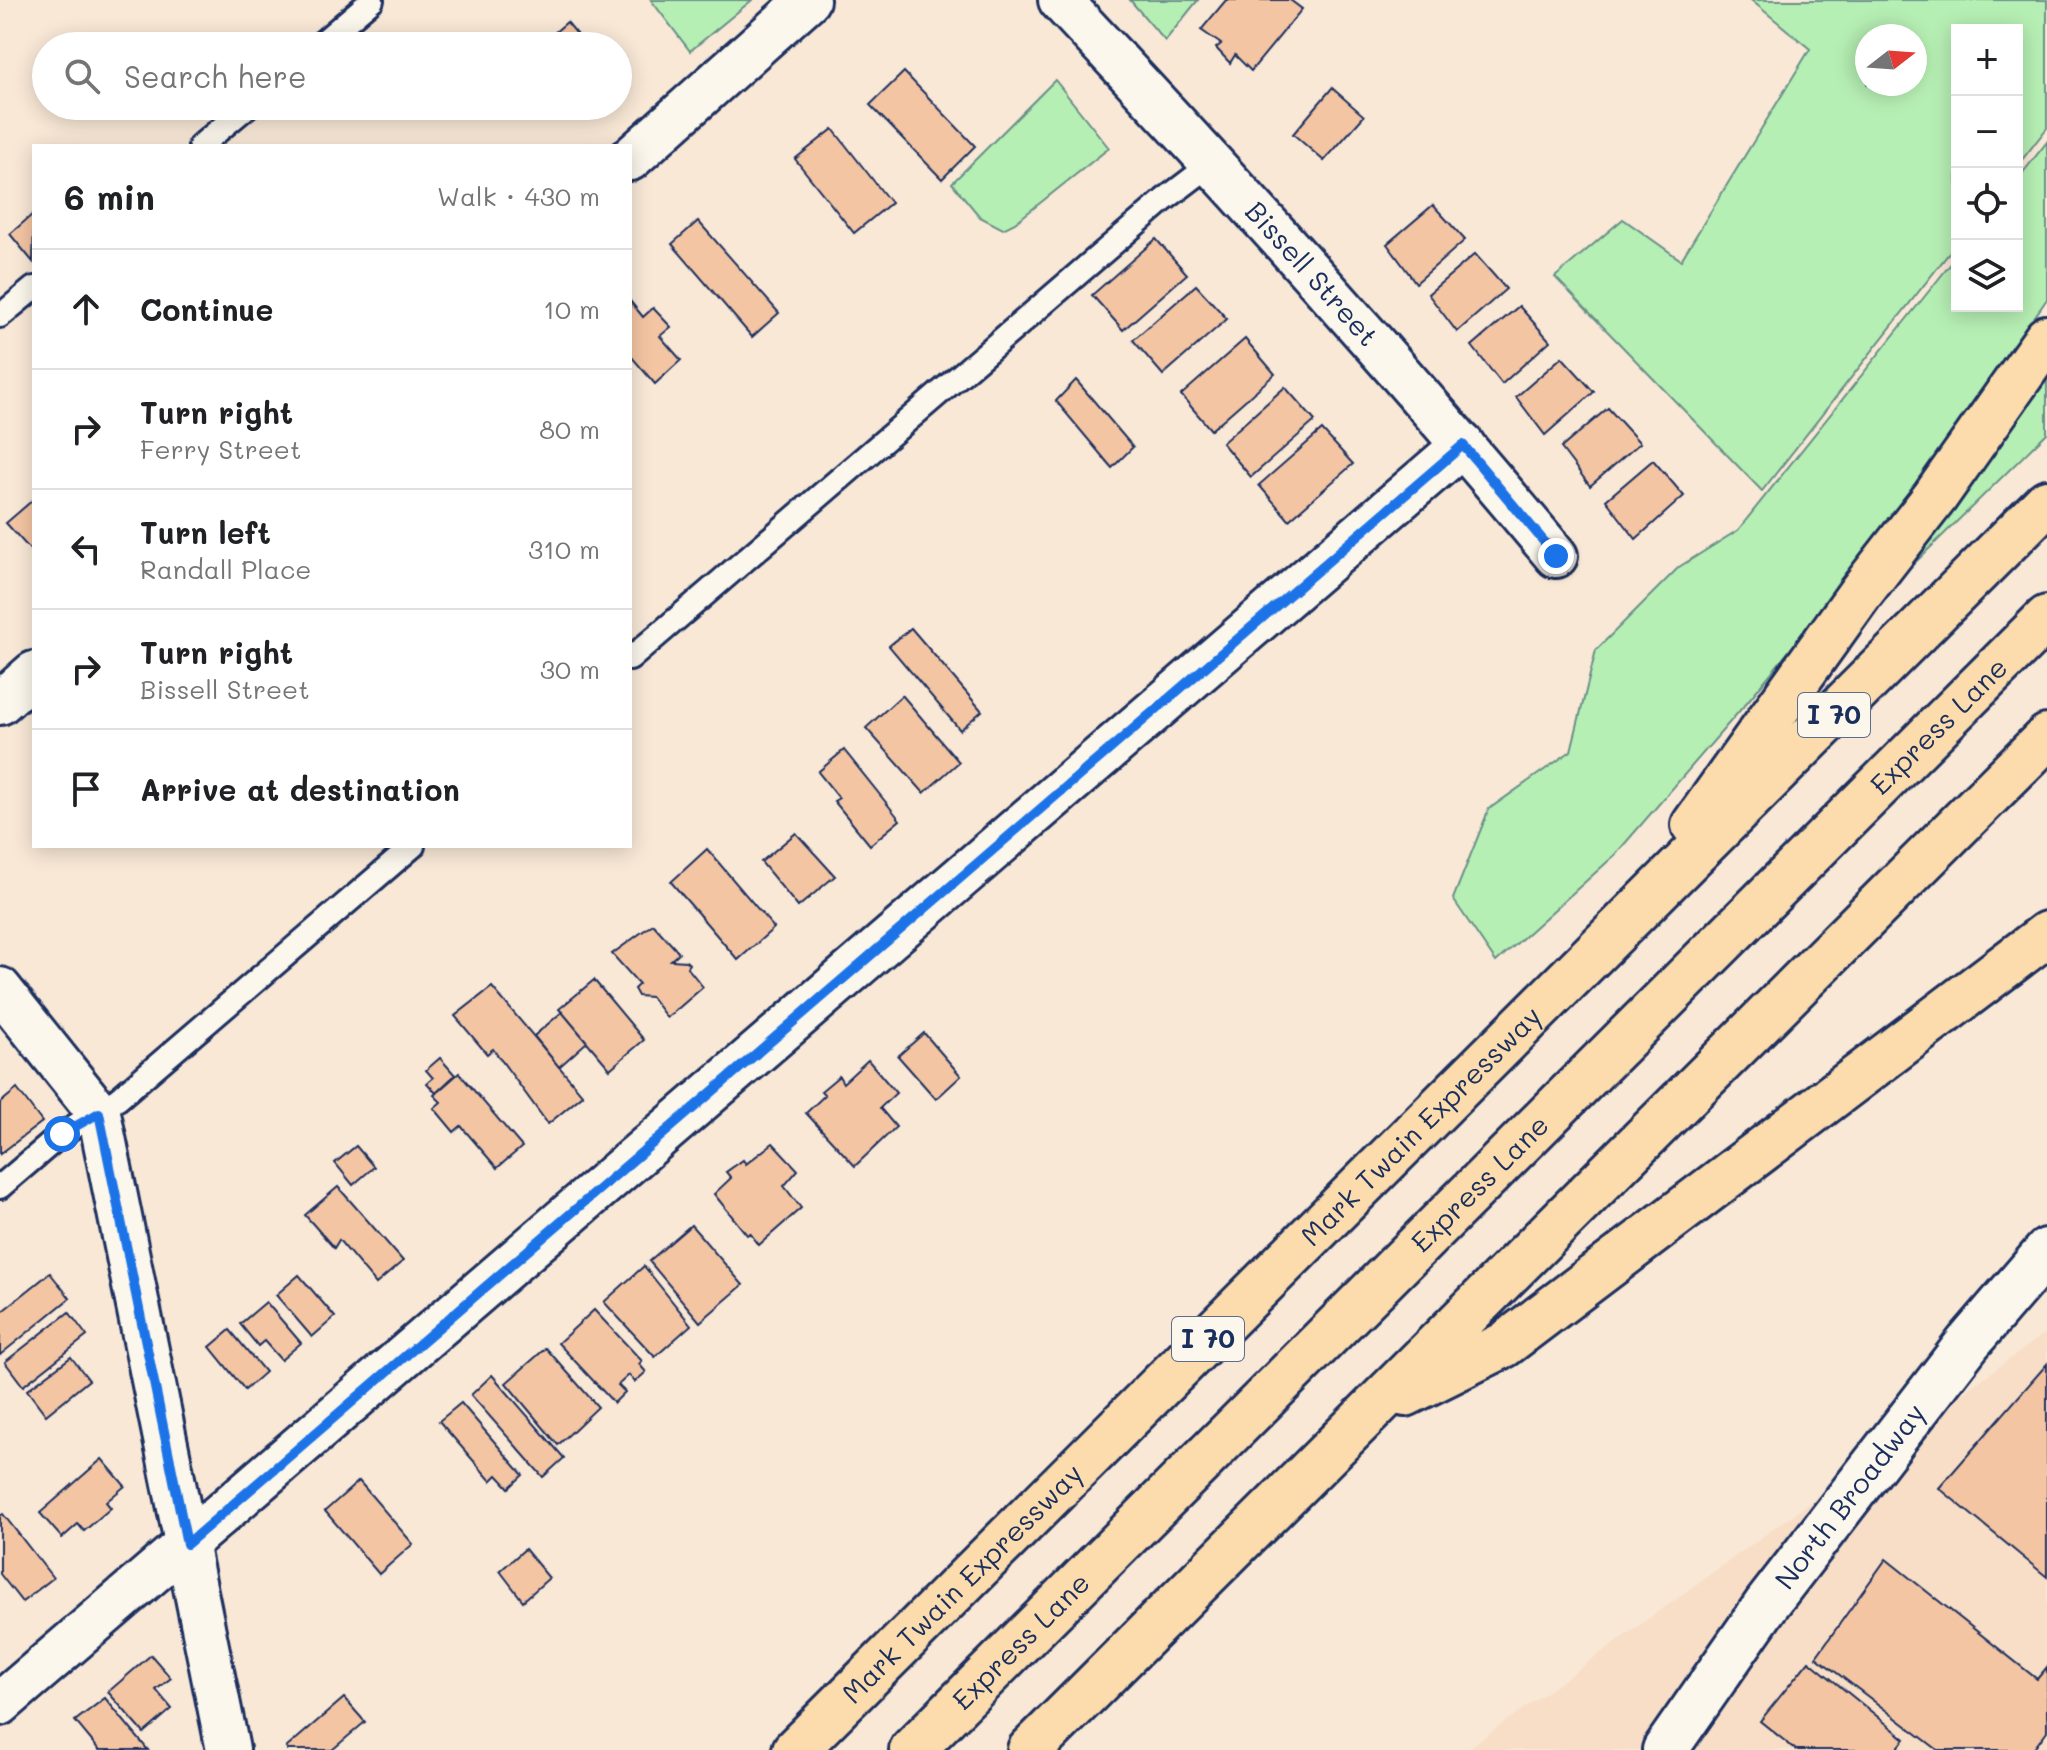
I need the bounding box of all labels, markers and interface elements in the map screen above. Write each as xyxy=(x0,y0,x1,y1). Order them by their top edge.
north arrow xyxy=(1855,24,1927,96)
map controls xyxy=(1951,24,2023,312)
button: + xyxy=(1951,24,2023,96)
search box xyxy=(32,32,632,120)
icon: search xyxy=(60,54,104,98)
text: Search here xyxy=(124,56,307,96)
button: − xyxy=(1951,96,2023,168)
button: locate xyxy=(1951,168,2023,240)
text: 6 min xyxy=(64,174,155,219)
text: Walk · 430 m xyxy=(437,179,600,213)
street label: Bissell Street xyxy=(1238,193,1387,353)
button: layers xyxy=(1951,240,2023,312)
icon: ahead xyxy=(64,287,108,331)
text: Continue xyxy=(140,289,273,329)
text: 10 m xyxy=(543,292,600,326)
text: Turn right xyxy=(140,392,293,432)
icon: right xyxy=(64,407,108,451)
text: 80 m xyxy=(539,412,600,446)
text: Ferry Street xyxy=(140,432,301,466)
text: Turn left xyxy=(140,512,271,552)
icon: left xyxy=(64,527,108,571)
text: 310 m xyxy=(528,532,600,566)
route end xyxy=(1538,538,1574,574)
text: Randall Place xyxy=(140,552,311,586)
text: Turn right xyxy=(140,632,293,672)
icon: right xyxy=(64,647,108,691)
street label: Express Lane xyxy=(1861,649,2014,802)
text: 30 m xyxy=(540,652,600,686)
text: Bissell Street xyxy=(140,672,310,706)
road number: I 70 xyxy=(1798,693,1870,737)
icon: arrive xyxy=(64,767,108,811)
text: Arrive at destination xyxy=(140,769,460,809)
street label: Mark Twain Expressway xyxy=(1292,998,1548,1253)
street label: Express Lane xyxy=(1403,1107,1556,1259)
route start xyxy=(44,1116,80,1152)
road number: I 70 xyxy=(1172,1317,1244,1361)
street label: North Broadway xyxy=(1766,1395,1932,1596)
street label: Mark Twain Expressway xyxy=(833,1455,1089,1710)
street label: Express Lane xyxy=(944,1564,1097,1717)

